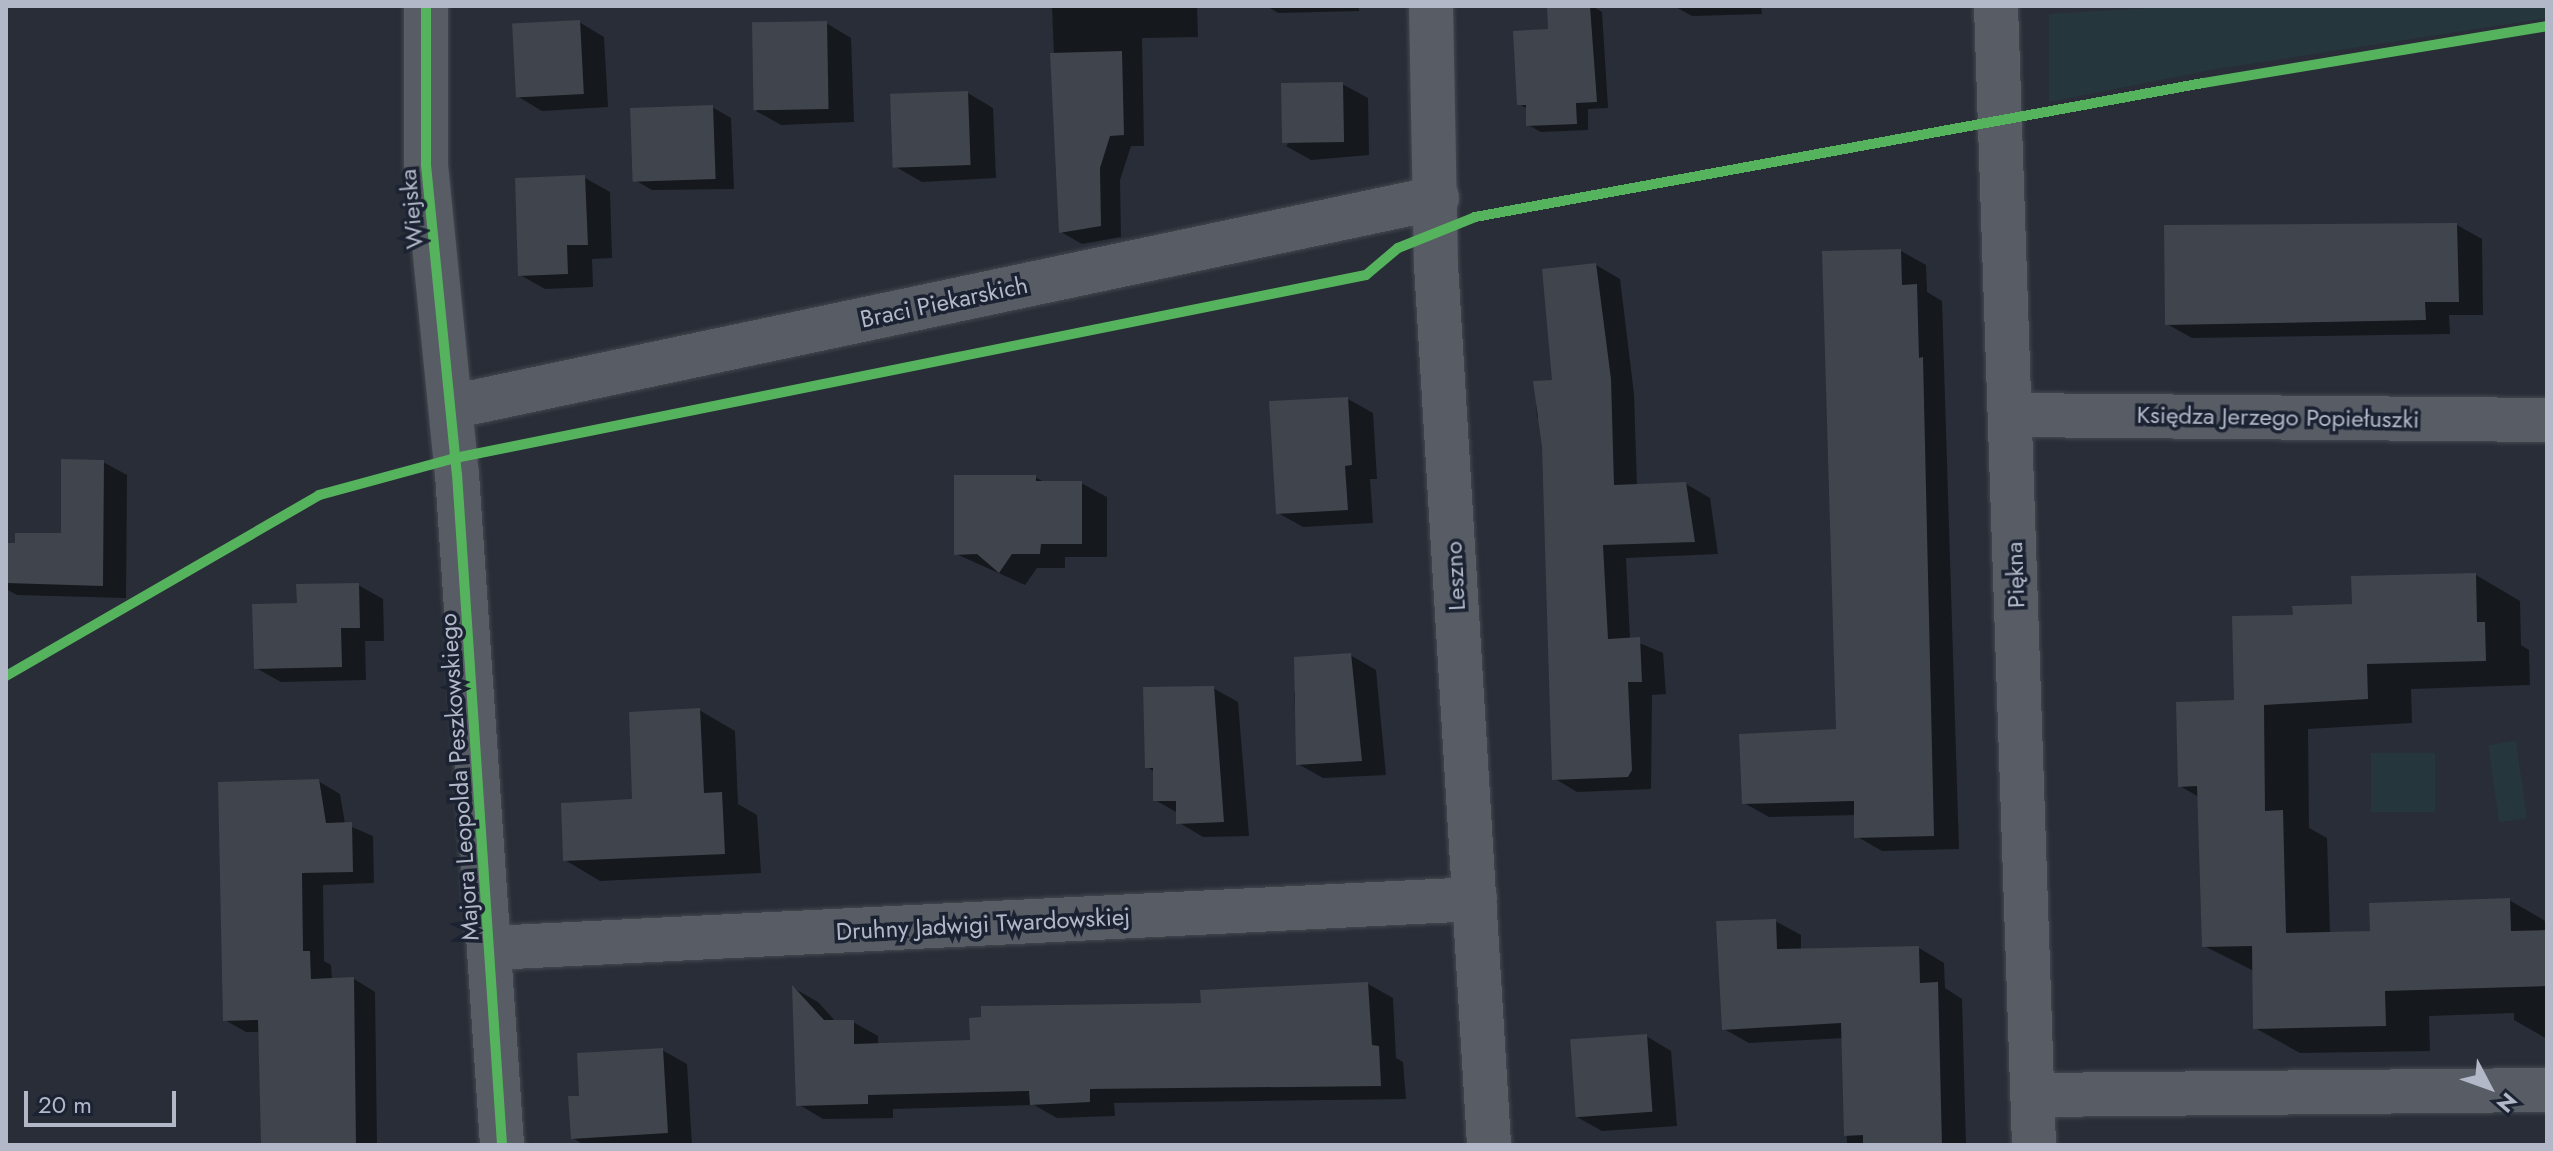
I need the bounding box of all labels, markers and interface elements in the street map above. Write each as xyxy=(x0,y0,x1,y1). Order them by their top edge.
street label: Wiejska xyxy=(393,168,429,250)
street label: Braci Piekarskich xyxy=(858,270,1030,334)
street label: Księdza Jerzego Popiełuszki xyxy=(2136,400,2420,434)
street label: Leszno xyxy=(1439,541,1471,611)
street label: Piękna xyxy=(1999,541,2031,609)
street label: Majora Leopolda Peszkowskiego xyxy=(433,612,485,942)
street label: Druhny Jadwigi Twardowskiej xyxy=(835,902,1131,946)
north arrow xyxy=(2449,1047,2529,1127)
scale bar xyxy=(28,1075,180,1125)
text: N xyxy=(2489,1086,2525,1120)
text: 20 m xyxy=(38,1087,92,1122)

